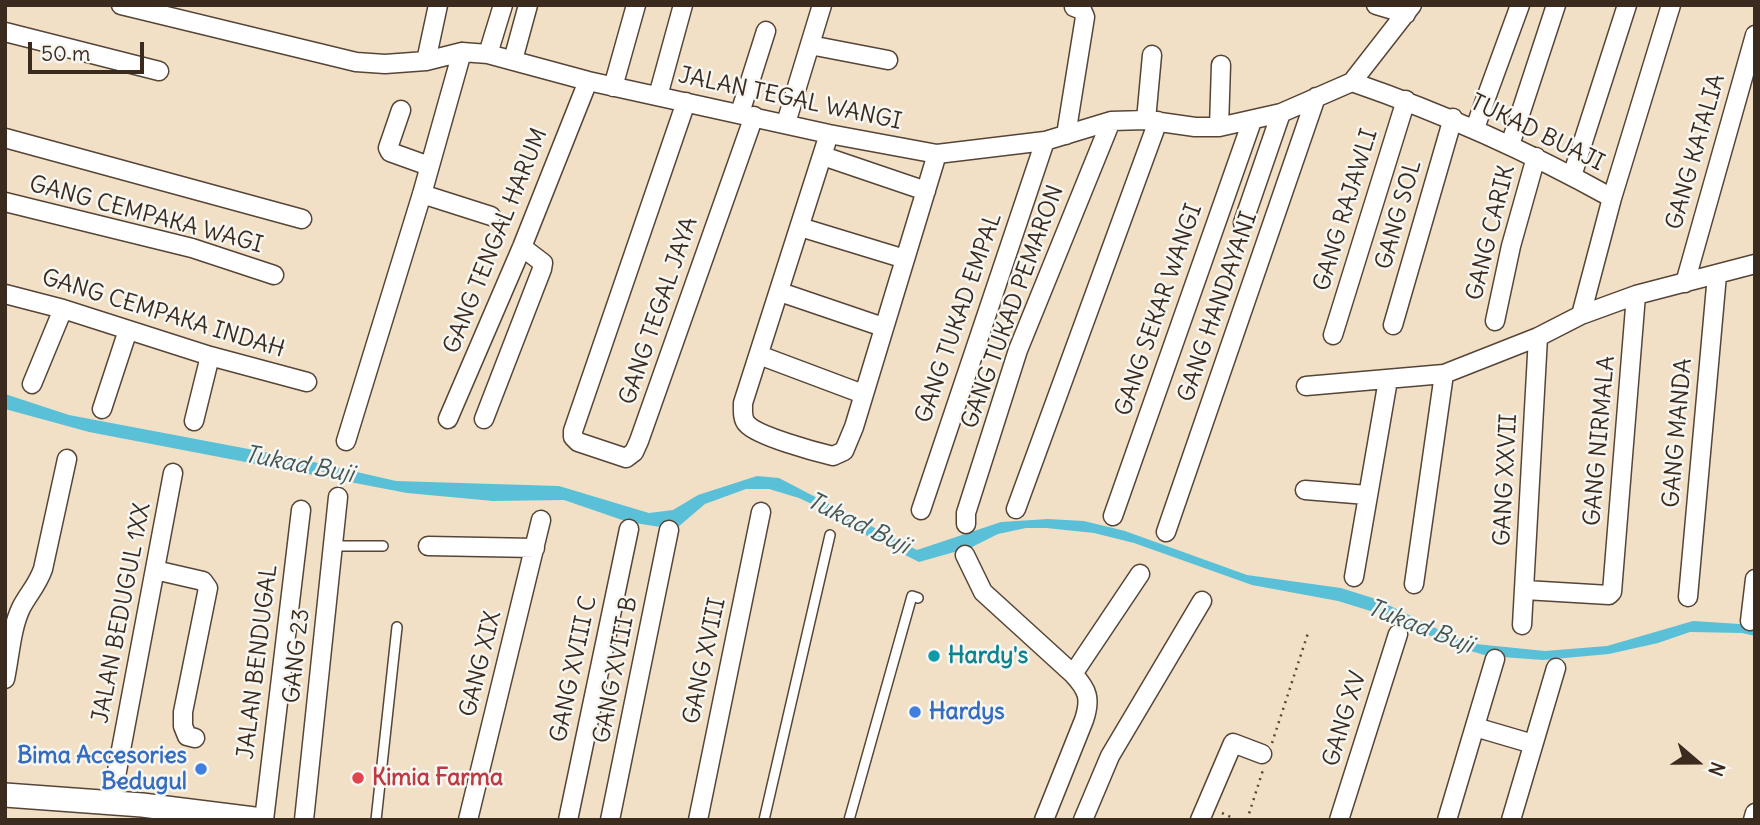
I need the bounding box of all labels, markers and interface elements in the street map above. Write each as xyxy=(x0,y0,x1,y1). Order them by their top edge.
scale bar xyxy=(32,28,147,72)
text: 50 m xyxy=(41,40,90,67)
street label: JALAN TEGAL WANGI xyxy=(676,62,904,136)
street label: GANG KATALIA xyxy=(1661,71,1731,233)
street label: TUKAD BUAJI xyxy=(1465,89,1609,177)
street label: GANG TENGAL HARUM xyxy=(438,124,554,358)
street label: GANG RAJAWLI xyxy=(1308,126,1384,294)
street label: GANG SOL xyxy=(1370,157,1428,273)
street label: GANG CARIK xyxy=(1461,163,1521,303)
street label: GANG CEMPAKA WAGI xyxy=(26,171,266,259)
street label: GANG TUKAD PEMARON xyxy=(956,182,1070,432)
street label: GANG SEKAR WANGI xyxy=(1110,200,1208,420)
street label: GANG HANDAYANI xyxy=(1173,208,1263,406)
street label: GANG TUKAD EMPAL xyxy=(910,209,1008,427)
street label: GANG TEGAL JAYA xyxy=(614,214,704,408)
street label: GANG CEMPAKA INDAH xyxy=(38,264,288,364)
street label: GANG NIRMALA xyxy=(1579,355,1621,527)
street label: GANG MANDA xyxy=(1658,357,1698,509)
street label: GANG XXVII xyxy=(1489,413,1523,547)
water label: Tukad Buji xyxy=(242,440,356,490)
water label: Tukad Buji xyxy=(802,487,914,561)
street label: JALAN BEDUGUL 1XX xyxy=(87,500,157,726)
street label: JALAN BENDUGAL xyxy=(232,563,284,761)
street label: GANG XVIII C xyxy=(545,593,603,745)
street label: GANG XVIII B xyxy=(588,594,644,746)
water label: Tukad Buji xyxy=(1363,594,1477,660)
street label: GANG XVIII xyxy=(678,595,732,727)
street label: GANG 23 xyxy=(278,607,316,705)
street label: GANG XIX xyxy=(455,608,507,720)
place label: Hardy's xyxy=(948,642,1028,670)
marker: Hardy's xyxy=(926,648,942,664)
street label: GANG XV xyxy=(1317,668,1373,770)
place label: Hardys xyxy=(929,698,1005,726)
marker: Hardys xyxy=(907,704,923,720)
north arrow xyxy=(1662,727,1732,797)
place label: Bima Accesories Bedugul xyxy=(17,742,187,796)
text: N xyxy=(1703,759,1730,779)
marker: Bima Accesories Bedugul xyxy=(193,761,209,777)
place label: Kimia Farma xyxy=(372,764,503,792)
marker: Kimia Farma xyxy=(350,770,366,786)

